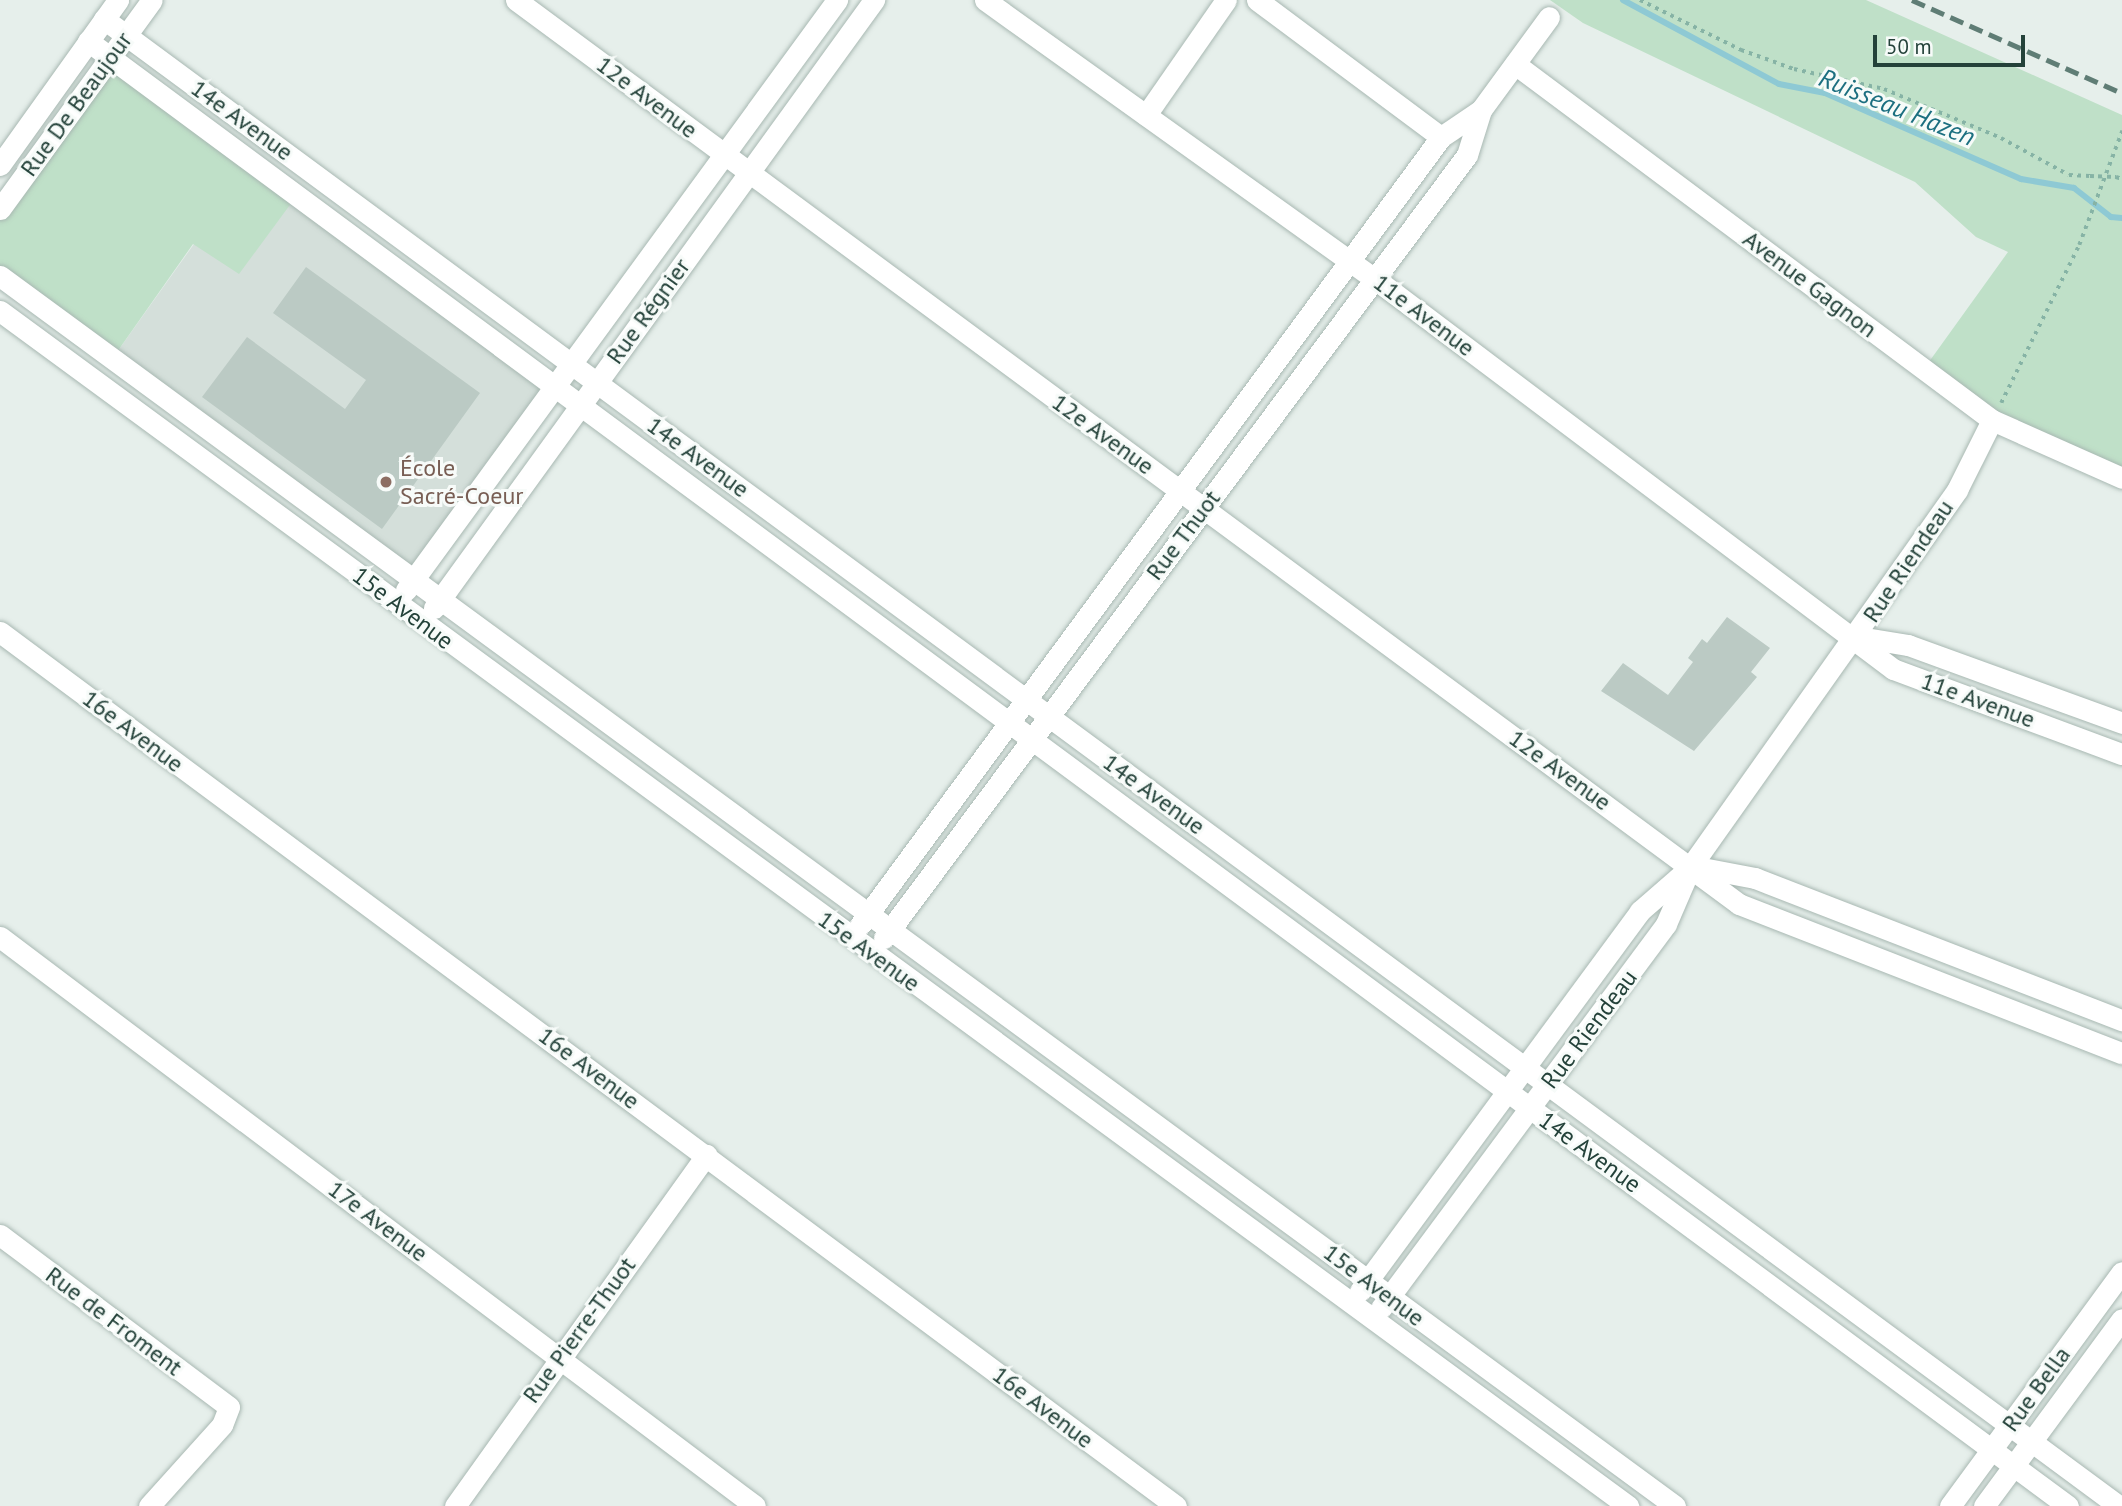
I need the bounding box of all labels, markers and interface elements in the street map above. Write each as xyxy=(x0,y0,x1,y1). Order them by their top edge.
scale bar xyxy=(1877,21,2029,65)
street label: Rue De Beaujour xyxy=(14,26,138,182)
text: 50 m xyxy=(1886,33,1932,60)
street label: 12e Avenue xyxy=(591,49,703,145)
water label: Ruisseau Hazen xyxy=(1814,62,1980,152)
street label: 14e Avenue xyxy=(185,73,299,167)
street label: Avenue Gagnon xyxy=(1737,224,1883,344)
street label: Rue Régnier xyxy=(600,253,696,369)
street label: 11e Avenue xyxy=(1368,267,1480,363)
street label: 12e Avenue xyxy=(1046,387,1160,481)
street label: 14e Avenue xyxy=(641,410,755,504)
place label: École Sacré-Coeur xyxy=(400,454,523,510)
marker: École Sacré-Coeur xyxy=(378,474,394,490)
street label: Rue Thuot xyxy=(1140,484,1226,586)
street label: Rue Riendeau xyxy=(1856,494,1960,628)
street label: 15e Avenue xyxy=(347,560,459,656)
street label: 11e Avenue xyxy=(1917,666,2039,734)
street label: 16e Avenue xyxy=(77,683,189,779)
street label: 12e Avenue xyxy=(1503,723,1617,817)
street label: 14e Avenue xyxy=(1097,747,1211,841)
street label: 15e Avenue xyxy=(812,904,926,998)
street label: Rue Riendeau xyxy=(1535,964,1643,1094)
street label: 16e Avenue xyxy=(533,1020,645,1116)
street label: 14e Avenue xyxy=(1533,1105,1647,1199)
street label: 17e Avenue xyxy=(322,1174,434,1268)
street label: 15e Avenue xyxy=(1318,1237,1430,1333)
street label: Rue Pierre-Thuot xyxy=(516,1252,642,1408)
street label: Rue de Froment xyxy=(40,1260,188,1382)
street label: Rue Bella xyxy=(1996,1341,2076,1437)
street label: 16e Avenue xyxy=(987,1359,1099,1455)

